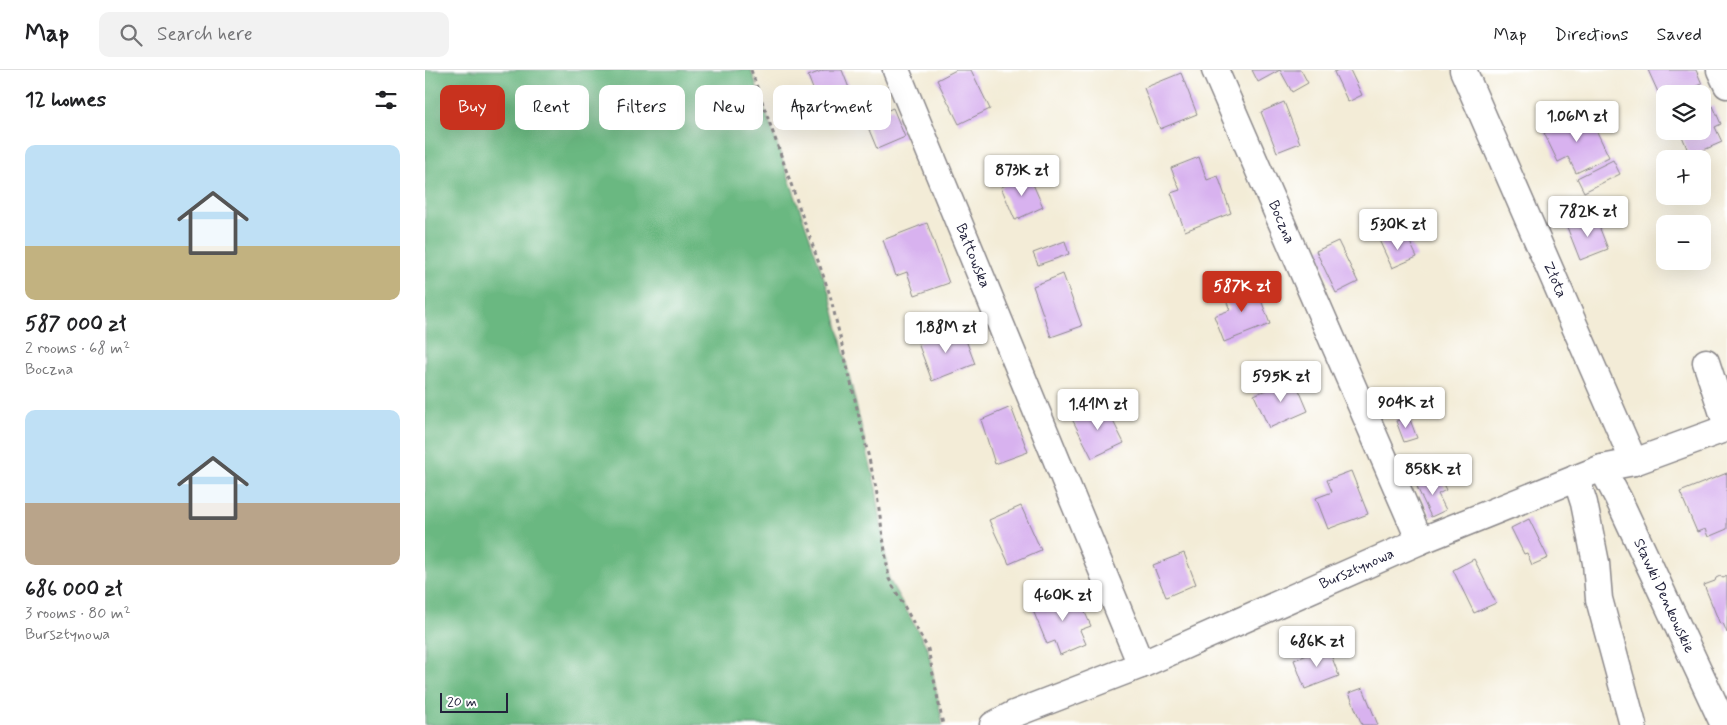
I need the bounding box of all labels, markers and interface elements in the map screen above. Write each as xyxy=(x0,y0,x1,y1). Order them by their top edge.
search box xyxy=(99,12,449,57)
text: Map xyxy=(25,19,69,50)
icon: search xyxy=(117,21,145,49)
text: Search here xyxy=(157,22,253,47)
text: Map xyxy=(1494,23,1527,47)
text: Directions xyxy=(1555,23,1629,47)
text: Saved xyxy=(1657,23,1702,47)
chip: Buy xyxy=(440,85,505,130)
chip: Rent xyxy=(515,85,589,130)
chip: Filters xyxy=(599,85,685,130)
chip: New xyxy=(695,85,763,130)
chip: Apartment xyxy=(773,85,891,130)
map controls xyxy=(1656,85,1711,270)
button: layers xyxy=(1656,85,1711,140)
text: 12 homes xyxy=(25,86,106,114)
icon: filters xyxy=(372,86,400,114)
pin: 1.06M zł xyxy=(1525,100,1629,143)
text: 1.06M zł xyxy=(1547,106,1607,127)
button: + xyxy=(1656,150,1711,205)
pin: 873K zł xyxy=(976,154,1068,197)
text: 873K zł xyxy=(995,160,1049,181)
icon: home xyxy=(168,178,258,268)
pin: 782K zł xyxy=(1542,196,1634,238)
street label: Boczna xyxy=(1263,197,1299,247)
text: 782K zł xyxy=(1559,201,1617,222)
pin: 530K zł xyxy=(1352,208,1444,251)
text: 530K zł xyxy=(1370,214,1426,235)
button: − xyxy=(1656,215,1711,270)
street label: Bałtowska xyxy=(950,221,995,291)
street label: Złota xyxy=(1538,259,1571,301)
pin: 587K zł xyxy=(1196,270,1288,313)
text: 587K zł xyxy=(1214,276,1270,297)
text: 587 000 zł xyxy=(25,310,126,338)
pin: 1.88M zł xyxy=(894,312,998,354)
text: 1.88M zł xyxy=(916,317,976,338)
text: 2 rooms · 68 m² xyxy=(25,338,130,359)
text: Boczna xyxy=(25,359,73,380)
pin: 595K zł xyxy=(1235,360,1327,403)
text: 595K zł xyxy=(1252,366,1310,387)
pin: 904K zł xyxy=(1360,386,1452,429)
pin: 1.41M zł xyxy=(1046,388,1150,431)
text: 904K zł xyxy=(1378,392,1434,413)
text: 1.41M zł xyxy=(1068,394,1128,415)
icon: home xyxy=(168,443,258,533)
pin: 858K zł xyxy=(1387,454,1479,496)
text: 858K zł xyxy=(1405,459,1461,480)
street label: Stawki Denkowskie xyxy=(1628,535,1699,656)
street label: Bursztynowa xyxy=(1316,544,1397,594)
text: 686 000 zł xyxy=(25,575,122,603)
pin: 460K zł xyxy=(1017,580,1109,622)
text: 460K zł xyxy=(1034,585,1092,606)
text: 3 rooms · 80 m² xyxy=(25,603,131,624)
text: Bursztynowa xyxy=(25,624,110,645)
pin: 686K zł xyxy=(1271,626,1363,668)
text: 686K zł xyxy=(1290,631,1344,652)
scale bar xyxy=(440,690,507,713)
text: 20 m xyxy=(447,693,477,711)

